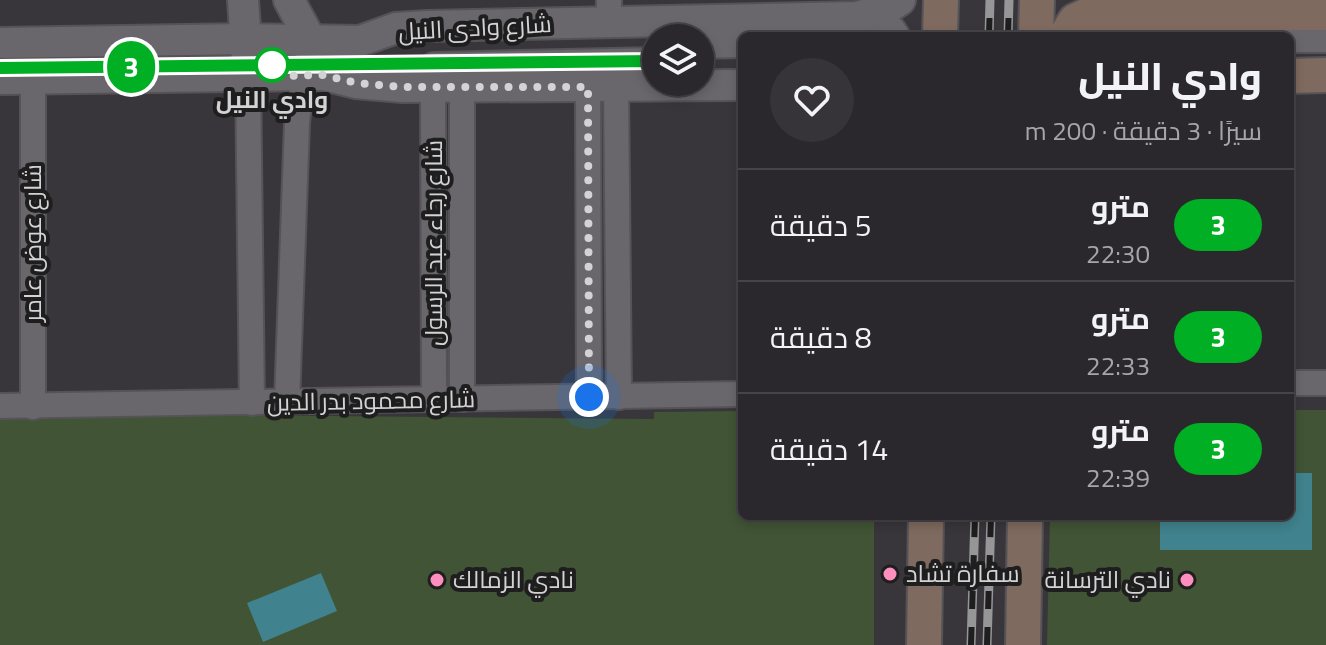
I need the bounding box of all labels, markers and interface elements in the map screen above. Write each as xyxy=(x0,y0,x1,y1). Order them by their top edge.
street label: شارع وادى النيل xyxy=(397,5,553,49)
map controls xyxy=(642,24,714,96)
button: layers xyxy=(642,24,714,96)
line badge: 3 xyxy=(105,41,157,93)
text: 3 xyxy=(123,45,139,88)
text: وادي النيل xyxy=(1078,47,1262,105)
marker: وادي النيل xyxy=(255,48,289,82)
button: heart xyxy=(770,58,854,142)
place label: وادي النيل xyxy=(216,81,328,119)
text: سيرًا · 3 دقيقة · 200 m xyxy=(1025,111,1262,150)
street label: شارع رجاء عبد الرسول xyxy=(415,140,451,346)
street label: شارع عوض عامر xyxy=(14,164,50,324)
text: مترو xyxy=(1091,183,1150,229)
text: 5 دقيقة xyxy=(770,202,871,248)
text: 3 xyxy=(1210,203,1226,246)
text: 22:30 xyxy=(1086,234,1150,273)
text: مترو xyxy=(1091,295,1150,341)
text: 8 دقيقة xyxy=(770,314,871,360)
text: 3 xyxy=(1210,315,1226,358)
text: 22:33 xyxy=(1086,346,1150,385)
your location xyxy=(569,377,609,417)
street label: شارع محمود بدر الدين xyxy=(266,380,476,420)
text: مترو xyxy=(1091,407,1150,453)
text: 14 دقيقة xyxy=(770,426,888,472)
text: 3 xyxy=(1210,427,1226,470)
text: 22:39 xyxy=(1086,458,1150,497)
place label: سفارة تشاد xyxy=(906,555,1020,591)
place label: نادي الزمالك xyxy=(453,561,574,598)
place label: نادي الترسانة xyxy=(1045,561,1171,598)
marker: سفارة تشاد xyxy=(881,565,899,583)
marker: نادي الزمالك xyxy=(428,571,446,589)
marker: نادي الترسانة xyxy=(1178,571,1196,589)

